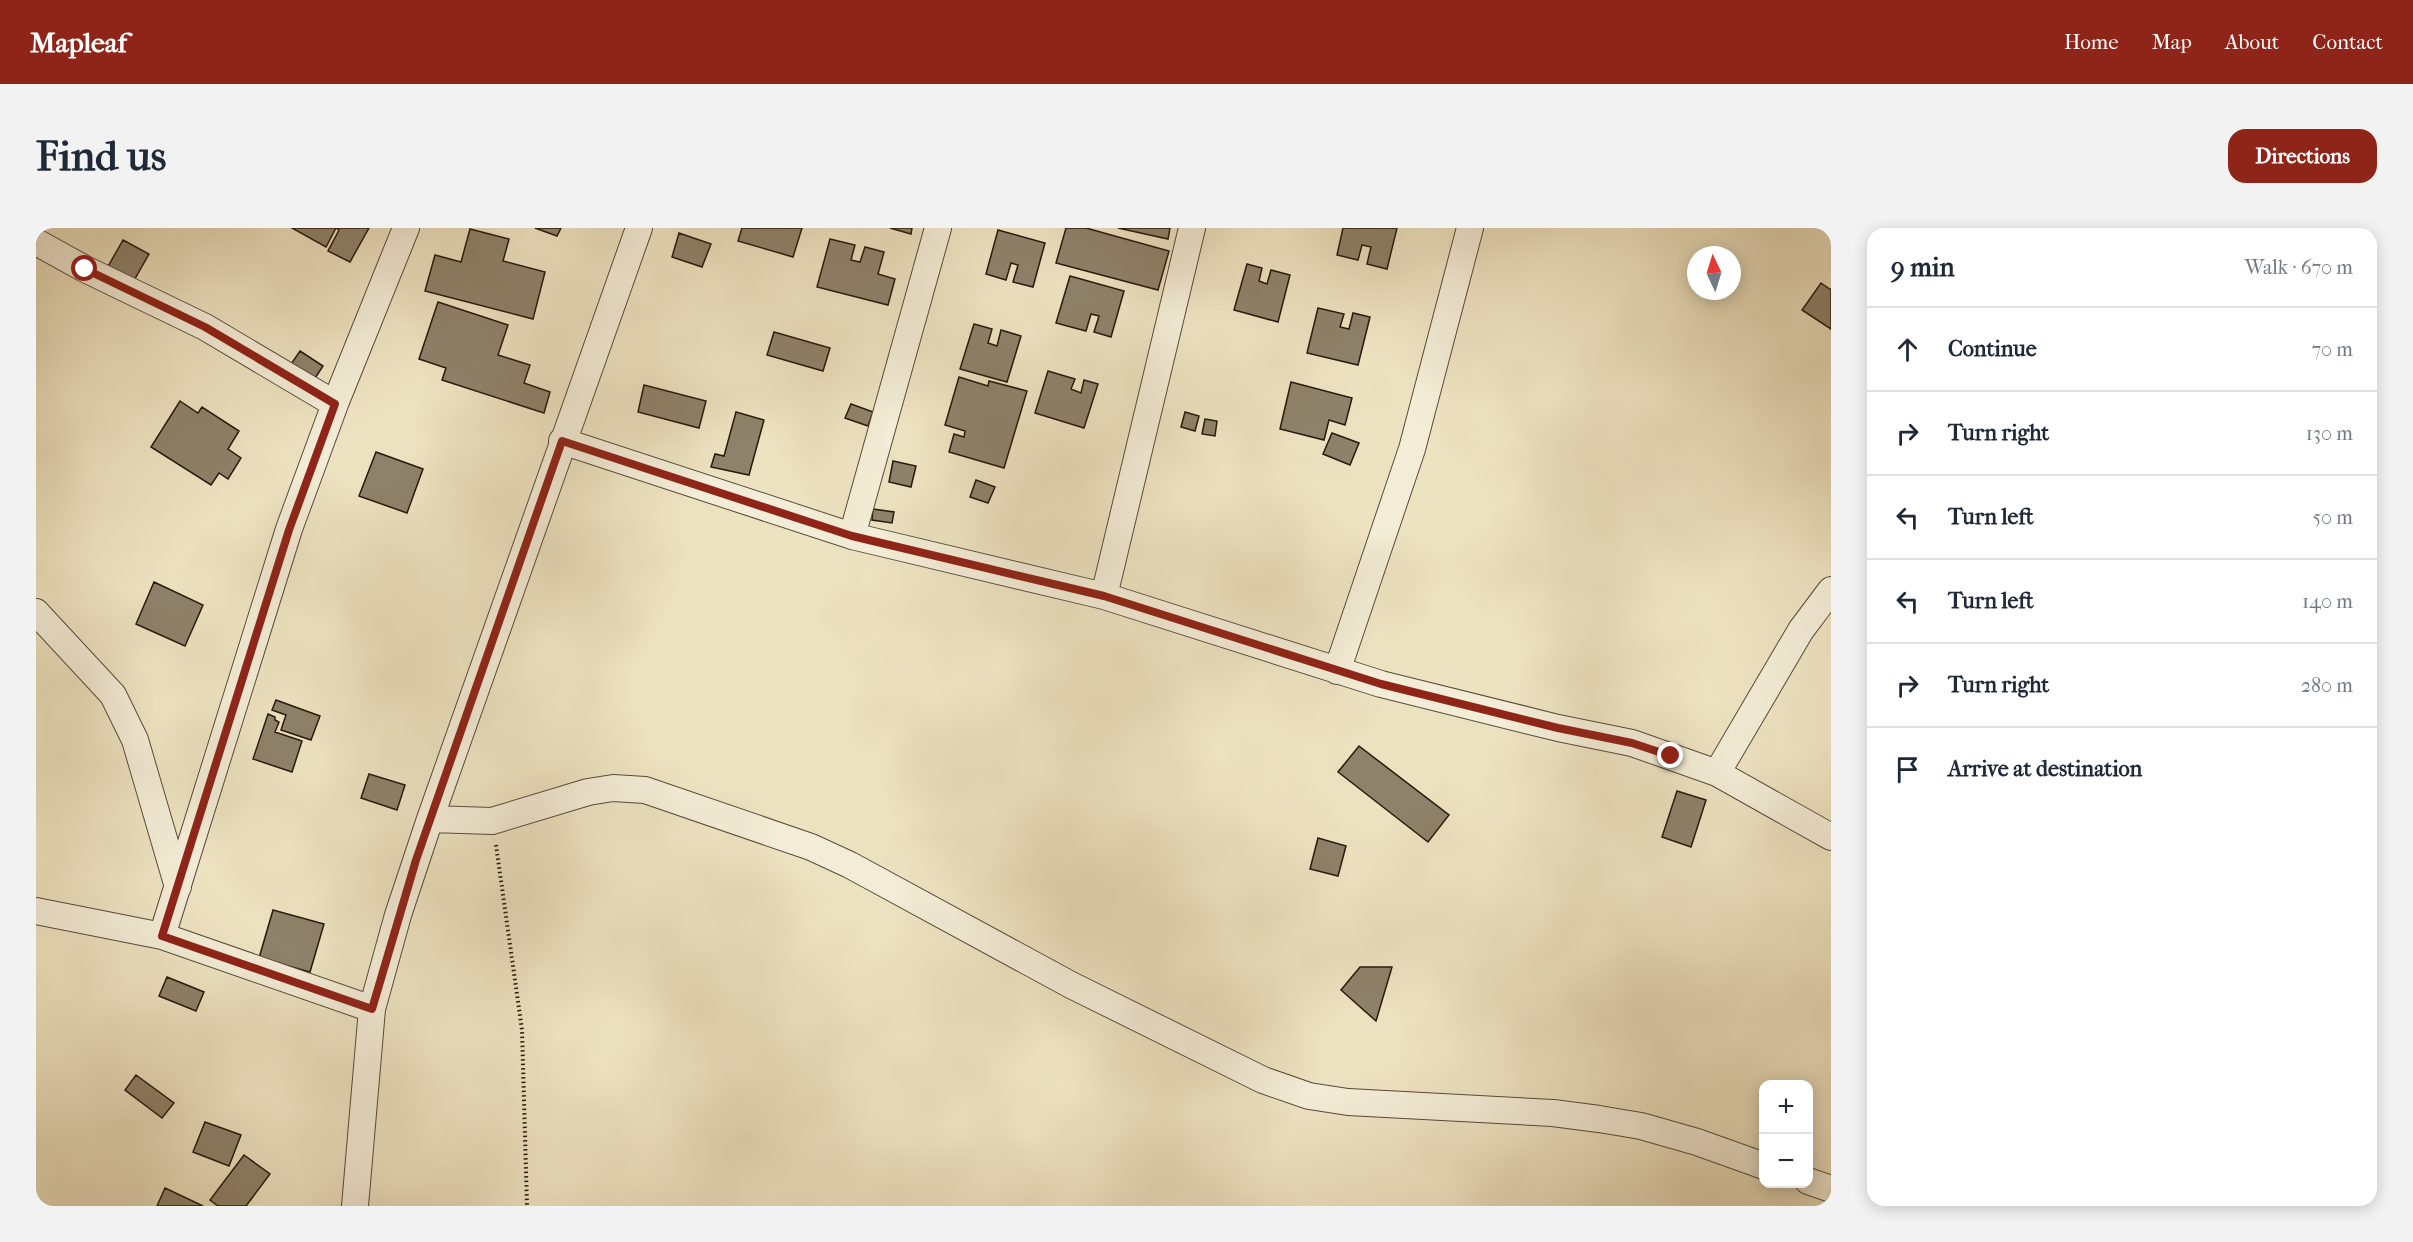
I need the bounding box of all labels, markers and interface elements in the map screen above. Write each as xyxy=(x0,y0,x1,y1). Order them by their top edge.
text: Mapleaf xyxy=(30,26,127,59)
text: Home xyxy=(2064,30,2119,54)
text: Map xyxy=(2152,30,2192,54)
text: About xyxy=(2225,30,2279,54)
text: Contact xyxy=(2312,30,2383,54)
button: Directions xyxy=(2228,129,2377,183)
text: Find us xyxy=(36,132,166,181)
north arrow xyxy=(1687,246,1741,300)
text: 9 min xyxy=(1891,252,1955,283)
route start xyxy=(71,255,97,281)
text: Walk · 670 m xyxy=(2245,256,2353,279)
icon: ahead xyxy=(1891,333,1924,366)
text: Continue xyxy=(1948,336,2037,362)
text: 70 m xyxy=(2311,338,2353,361)
icon: right xyxy=(1891,417,1924,450)
text: Turn right xyxy=(1948,420,2049,446)
text: 130 m xyxy=(2306,422,2353,445)
icon: left xyxy=(1891,501,1924,534)
text: Turn left xyxy=(1948,504,2034,530)
text: 50 m xyxy=(2312,506,2353,529)
icon: left xyxy=(1891,585,1924,618)
text: Turn left xyxy=(1948,588,2034,614)
text: 140 m xyxy=(2302,590,2353,613)
icon: right xyxy=(1891,669,1924,702)
text: Turn right xyxy=(1948,672,2049,698)
text: 280 m xyxy=(2301,674,2353,697)
route end xyxy=(1657,742,1683,768)
icon: arrive xyxy=(1891,753,1924,786)
text: Arrive at destination xyxy=(1948,756,2142,782)
map controls xyxy=(1759,1080,1813,1188)
button: + xyxy=(1759,1080,1813,1134)
button: − xyxy=(1759,1134,1813,1188)

